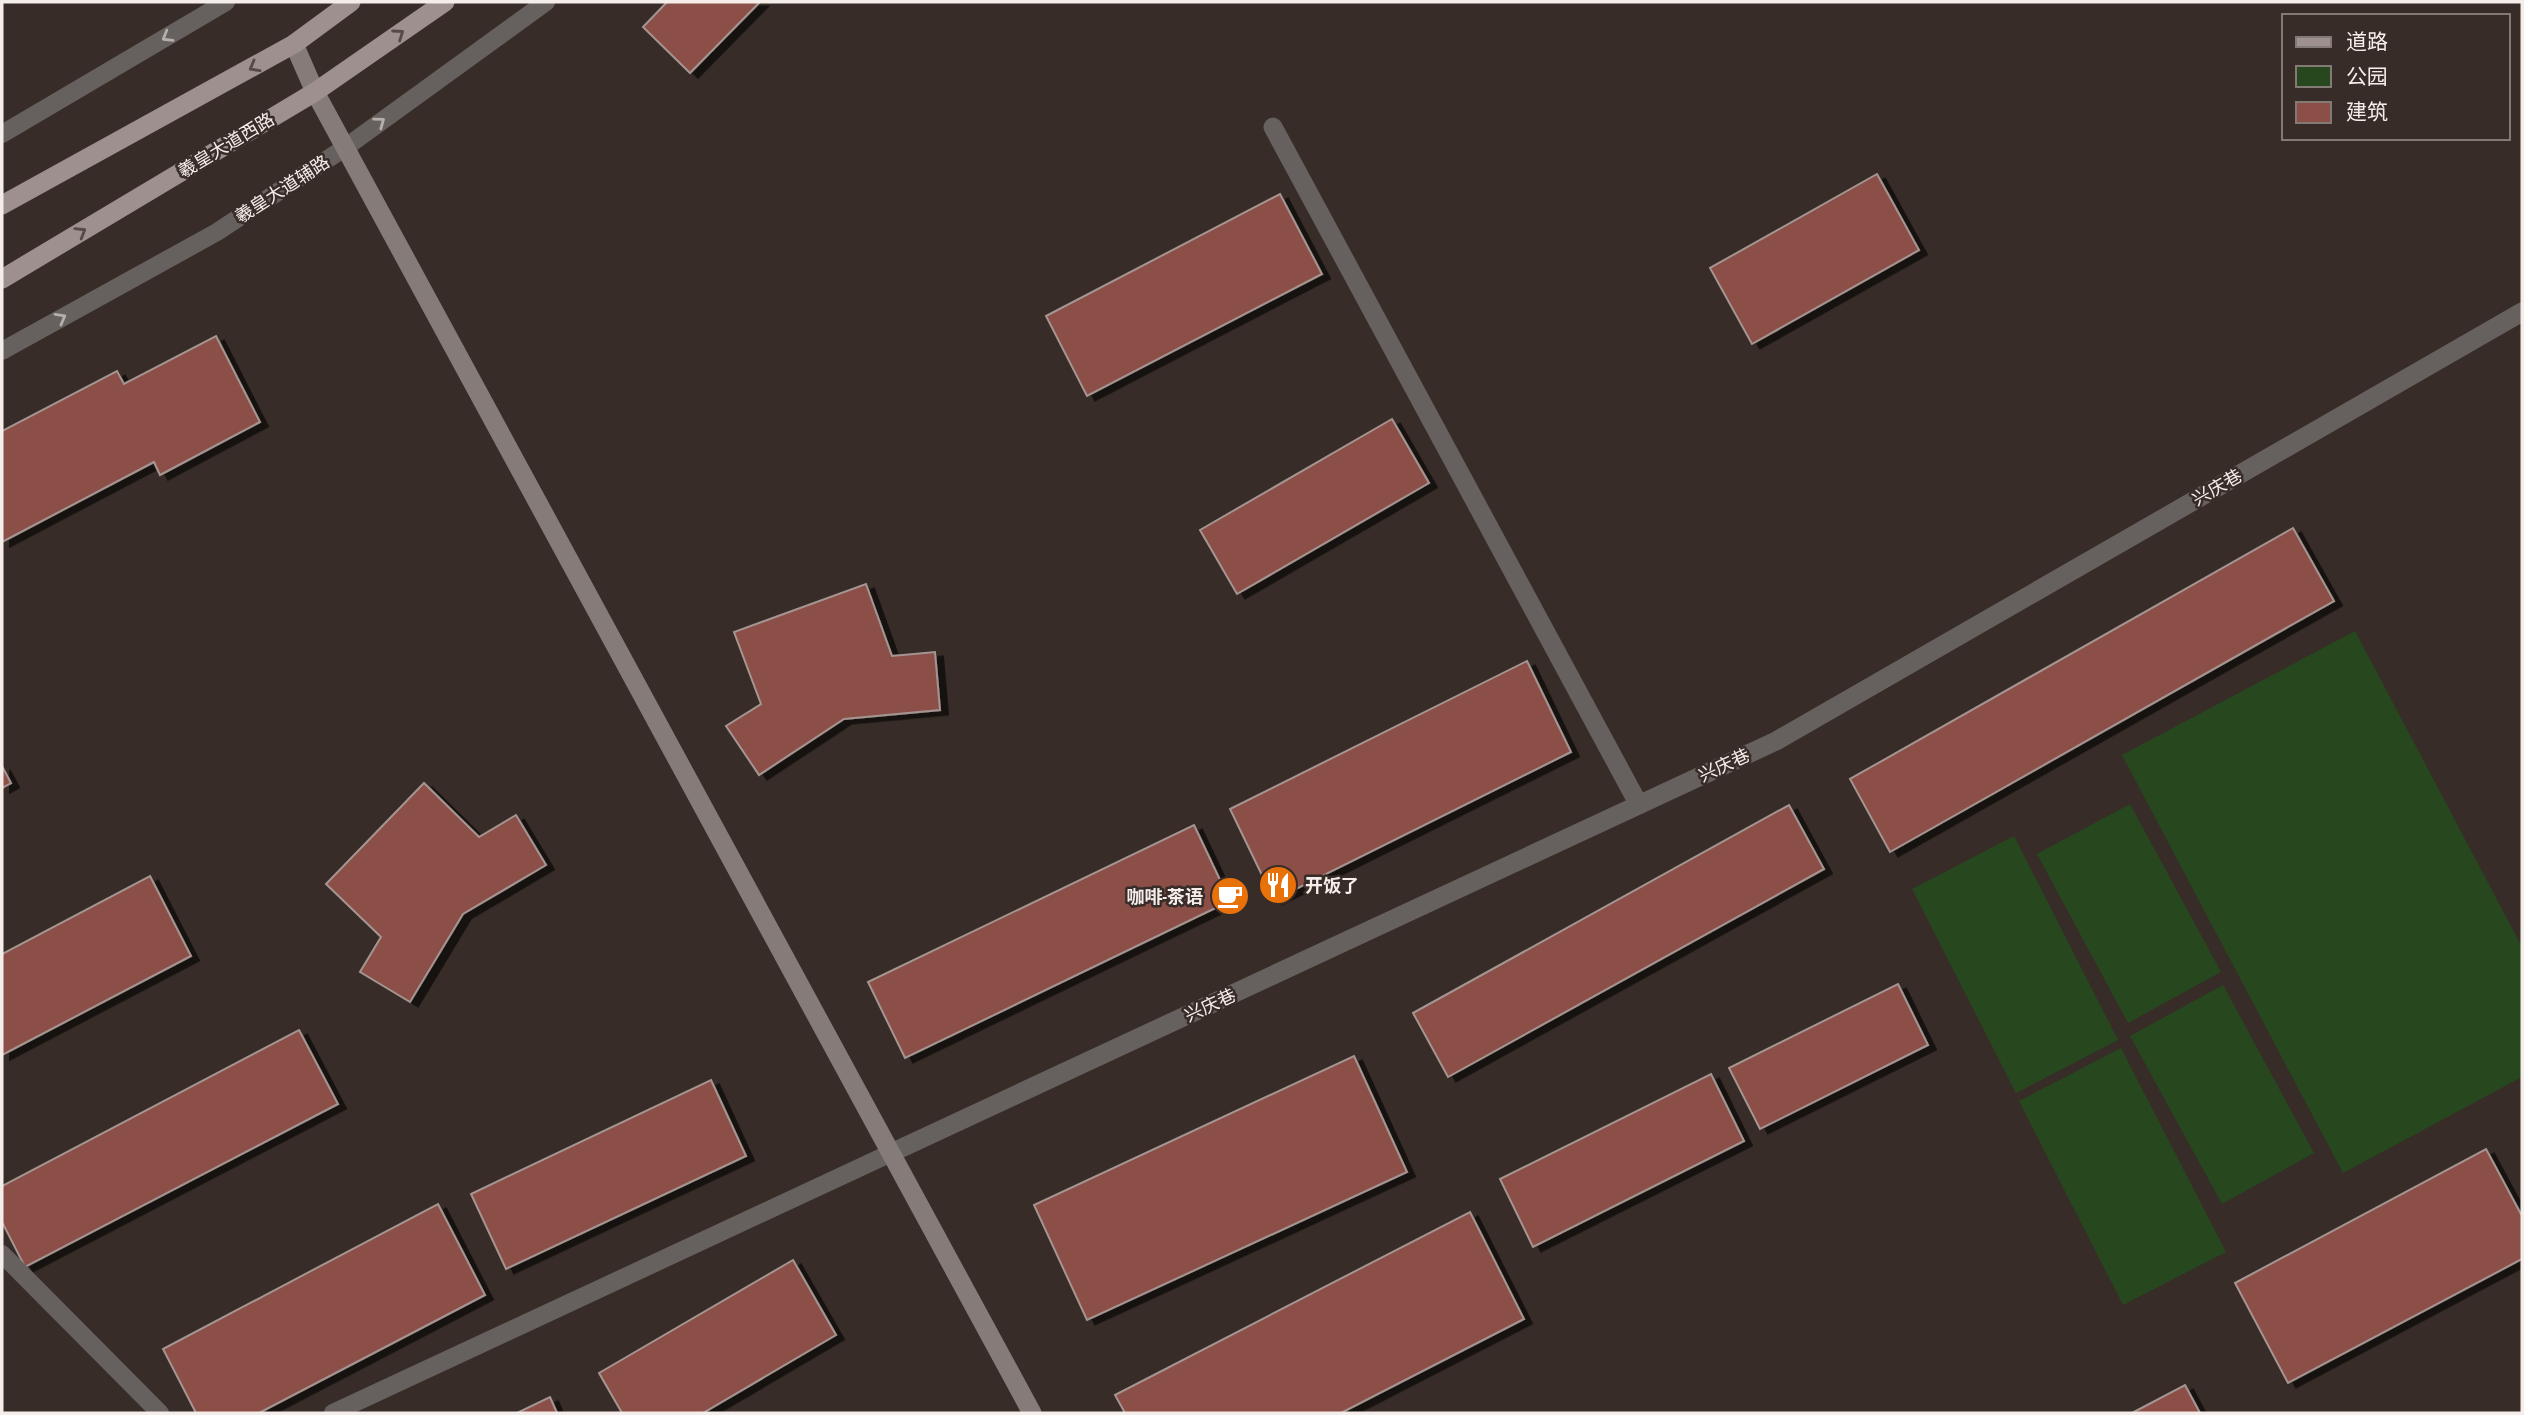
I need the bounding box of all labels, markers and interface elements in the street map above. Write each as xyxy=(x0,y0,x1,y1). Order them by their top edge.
legend xyxy=(2282,14,2510,140)
one-way arrow xyxy=(161,28,174,41)
text: 道路 xyxy=(2346,29,2388,53)
one-way arrow xyxy=(391,30,404,42)
one-way arrow xyxy=(248,59,261,72)
text: 公园 xyxy=(2346,64,2388,88)
text: 建筑 xyxy=(2346,99,2388,123)
street label: 羲皇大道西路 xyxy=(174,108,278,182)
one-way arrow xyxy=(372,118,385,131)
street label: 羲皇大道辅路 xyxy=(231,151,333,227)
one-way arrow xyxy=(74,227,87,240)
one-way arrow xyxy=(54,313,67,326)
street label: 兴庆巷 xyxy=(2188,464,2246,510)
street label: 兴庆巷 xyxy=(1695,744,1753,786)
restaurant icon: 开饭了 xyxy=(1257,864,1299,906)
cafe icon: 咖啡-茶语 xyxy=(1209,875,1251,917)
place label: 开饭了 xyxy=(1305,875,1359,896)
place label: 咖啡-茶语 xyxy=(1127,886,1203,907)
street label: 兴庆巷 xyxy=(1181,984,1239,1026)

